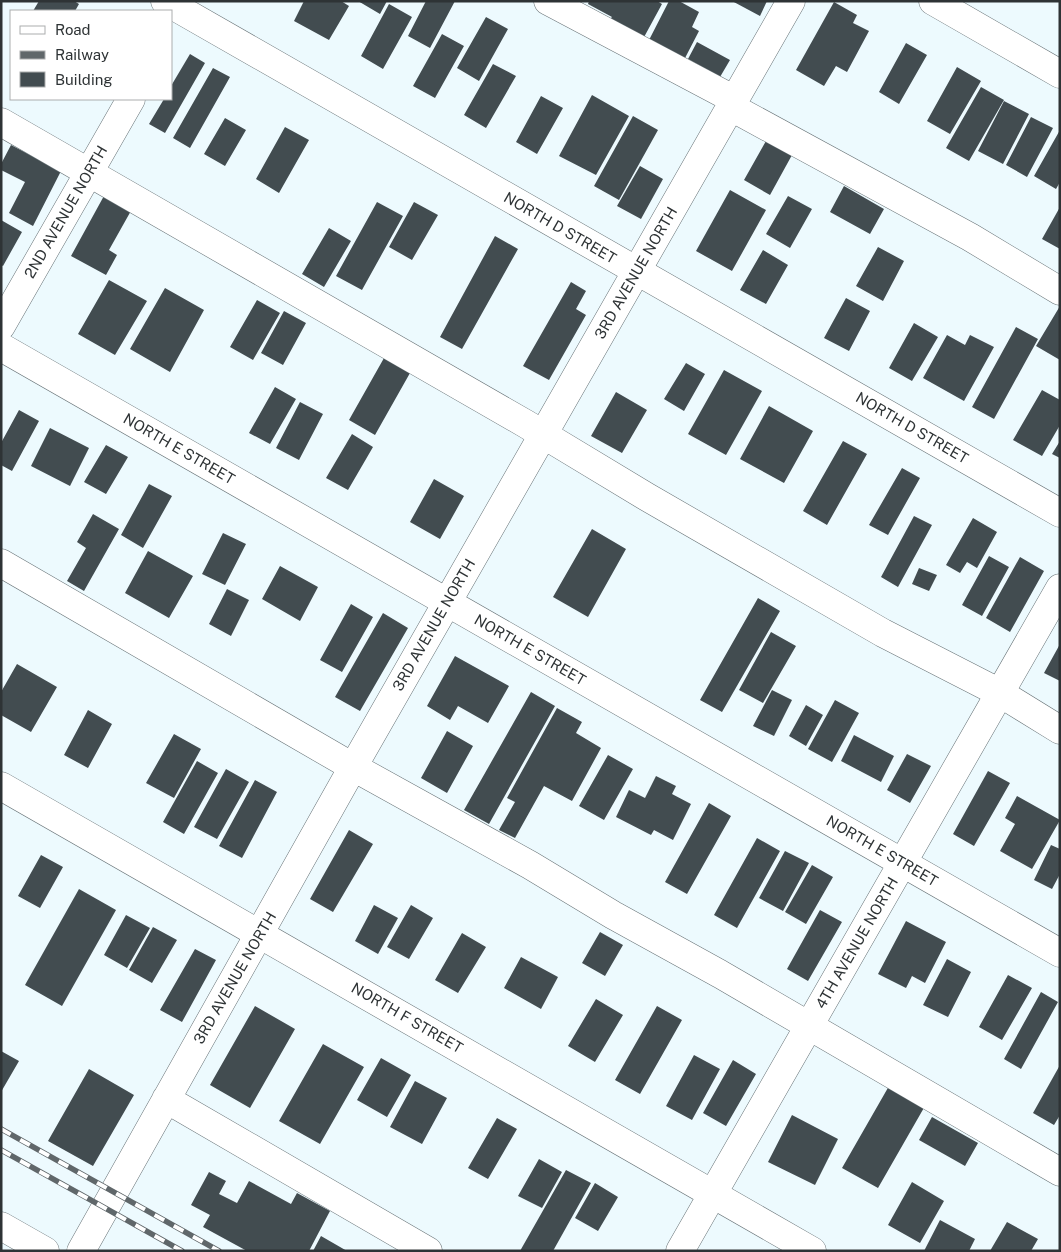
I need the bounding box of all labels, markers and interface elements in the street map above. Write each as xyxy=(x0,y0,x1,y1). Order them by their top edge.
legend xyxy=(10,10,172,100)
text: Road xyxy=(55,21,91,38)
text: Railway xyxy=(55,46,109,63)
text: Building xyxy=(55,71,113,88)
street label: 2ND AVENUE NORTH xyxy=(21,142,110,281)
street label: NORTH D STREET xyxy=(501,188,620,267)
street label: 3RD AVENUE NORTH xyxy=(591,204,680,342)
street label: NORTH D STREET xyxy=(853,388,972,467)
street label: NORTH E STREET xyxy=(120,410,238,487)
street label: 3RD AVENUE NORTH xyxy=(389,556,478,694)
street label: NORTH E STREET xyxy=(471,611,589,688)
street label: NORTH E STREET xyxy=(823,812,941,889)
street label: 4TH AVENUE NORTH xyxy=(812,874,901,1012)
street label: 3RD AVENUE NORTH xyxy=(190,909,279,1047)
street label: NORTH F STREET xyxy=(349,979,466,1056)

